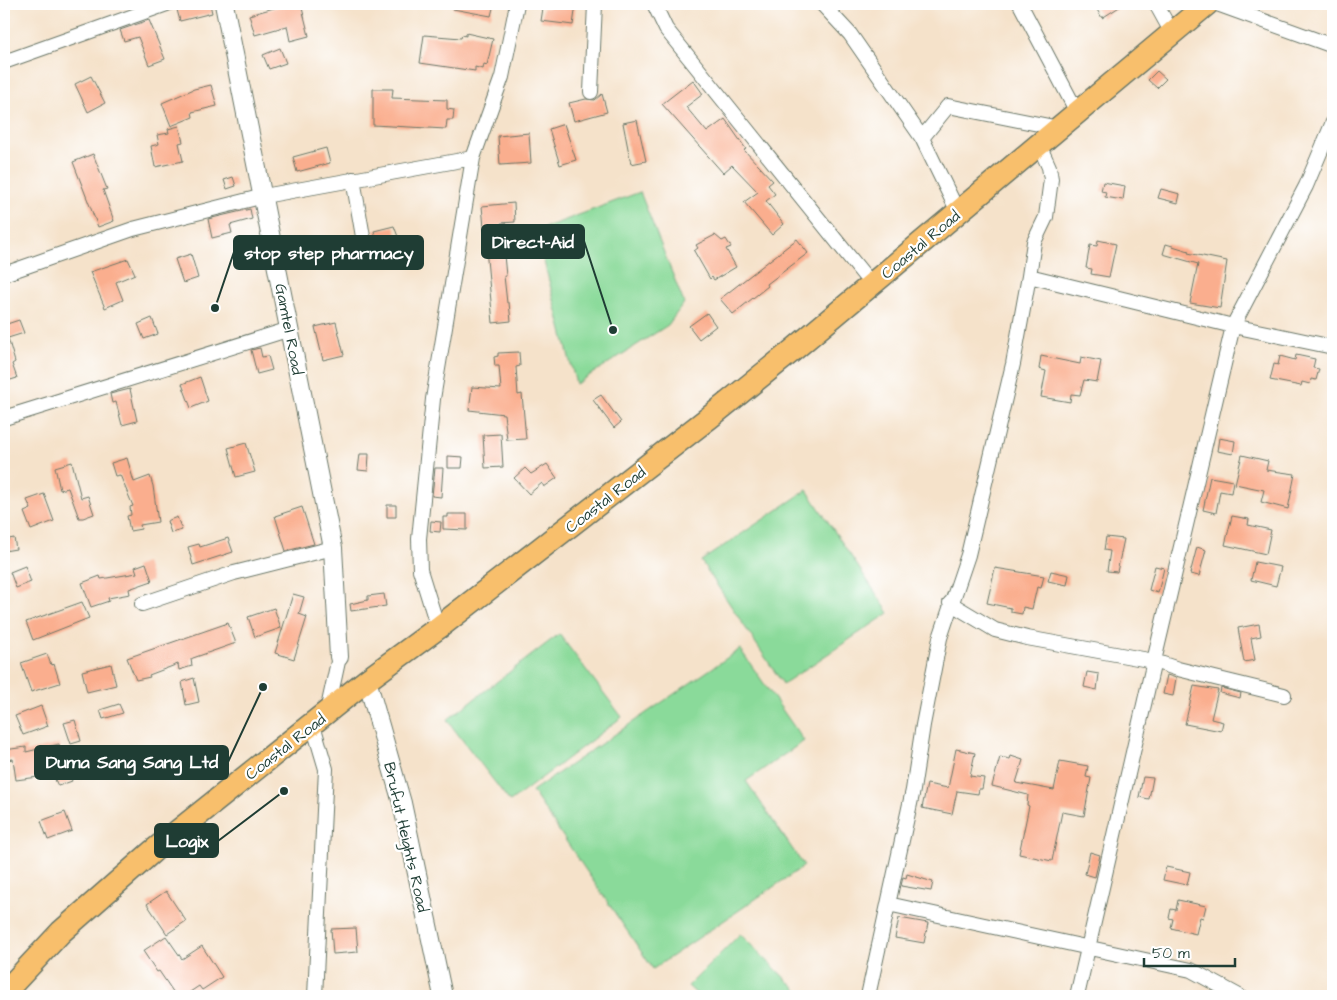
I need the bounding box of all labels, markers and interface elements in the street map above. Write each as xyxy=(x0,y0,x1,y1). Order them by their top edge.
street label: Coastal Road xyxy=(877,205,965,284)
callout: Direct-Aid xyxy=(482,225,584,258)
text: Direct-Aid xyxy=(492,230,575,255)
callout: stop step pharmacy xyxy=(234,236,423,269)
text: stop step pharmacy xyxy=(244,241,414,267)
street label: Gamtel Road xyxy=(269,282,309,377)
street label: Coastal Road xyxy=(561,461,651,538)
street label: Coastal Road xyxy=(241,708,331,785)
callout: Duma Sang Sang Ltd xyxy=(35,746,228,779)
text: Duma Sang Sang Ltd xyxy=(46,750,219,776)
street label: Brufut Heights Road xyxy=(377,760,434,915)
callout: Logix xyxy=(155,824,218,857)
text: Logix xyxy=(165,829,209,855)
scale bar xyxy=(1144,935,1236,967)
text: 50 m xyxy=(1152,943,1190,964)

